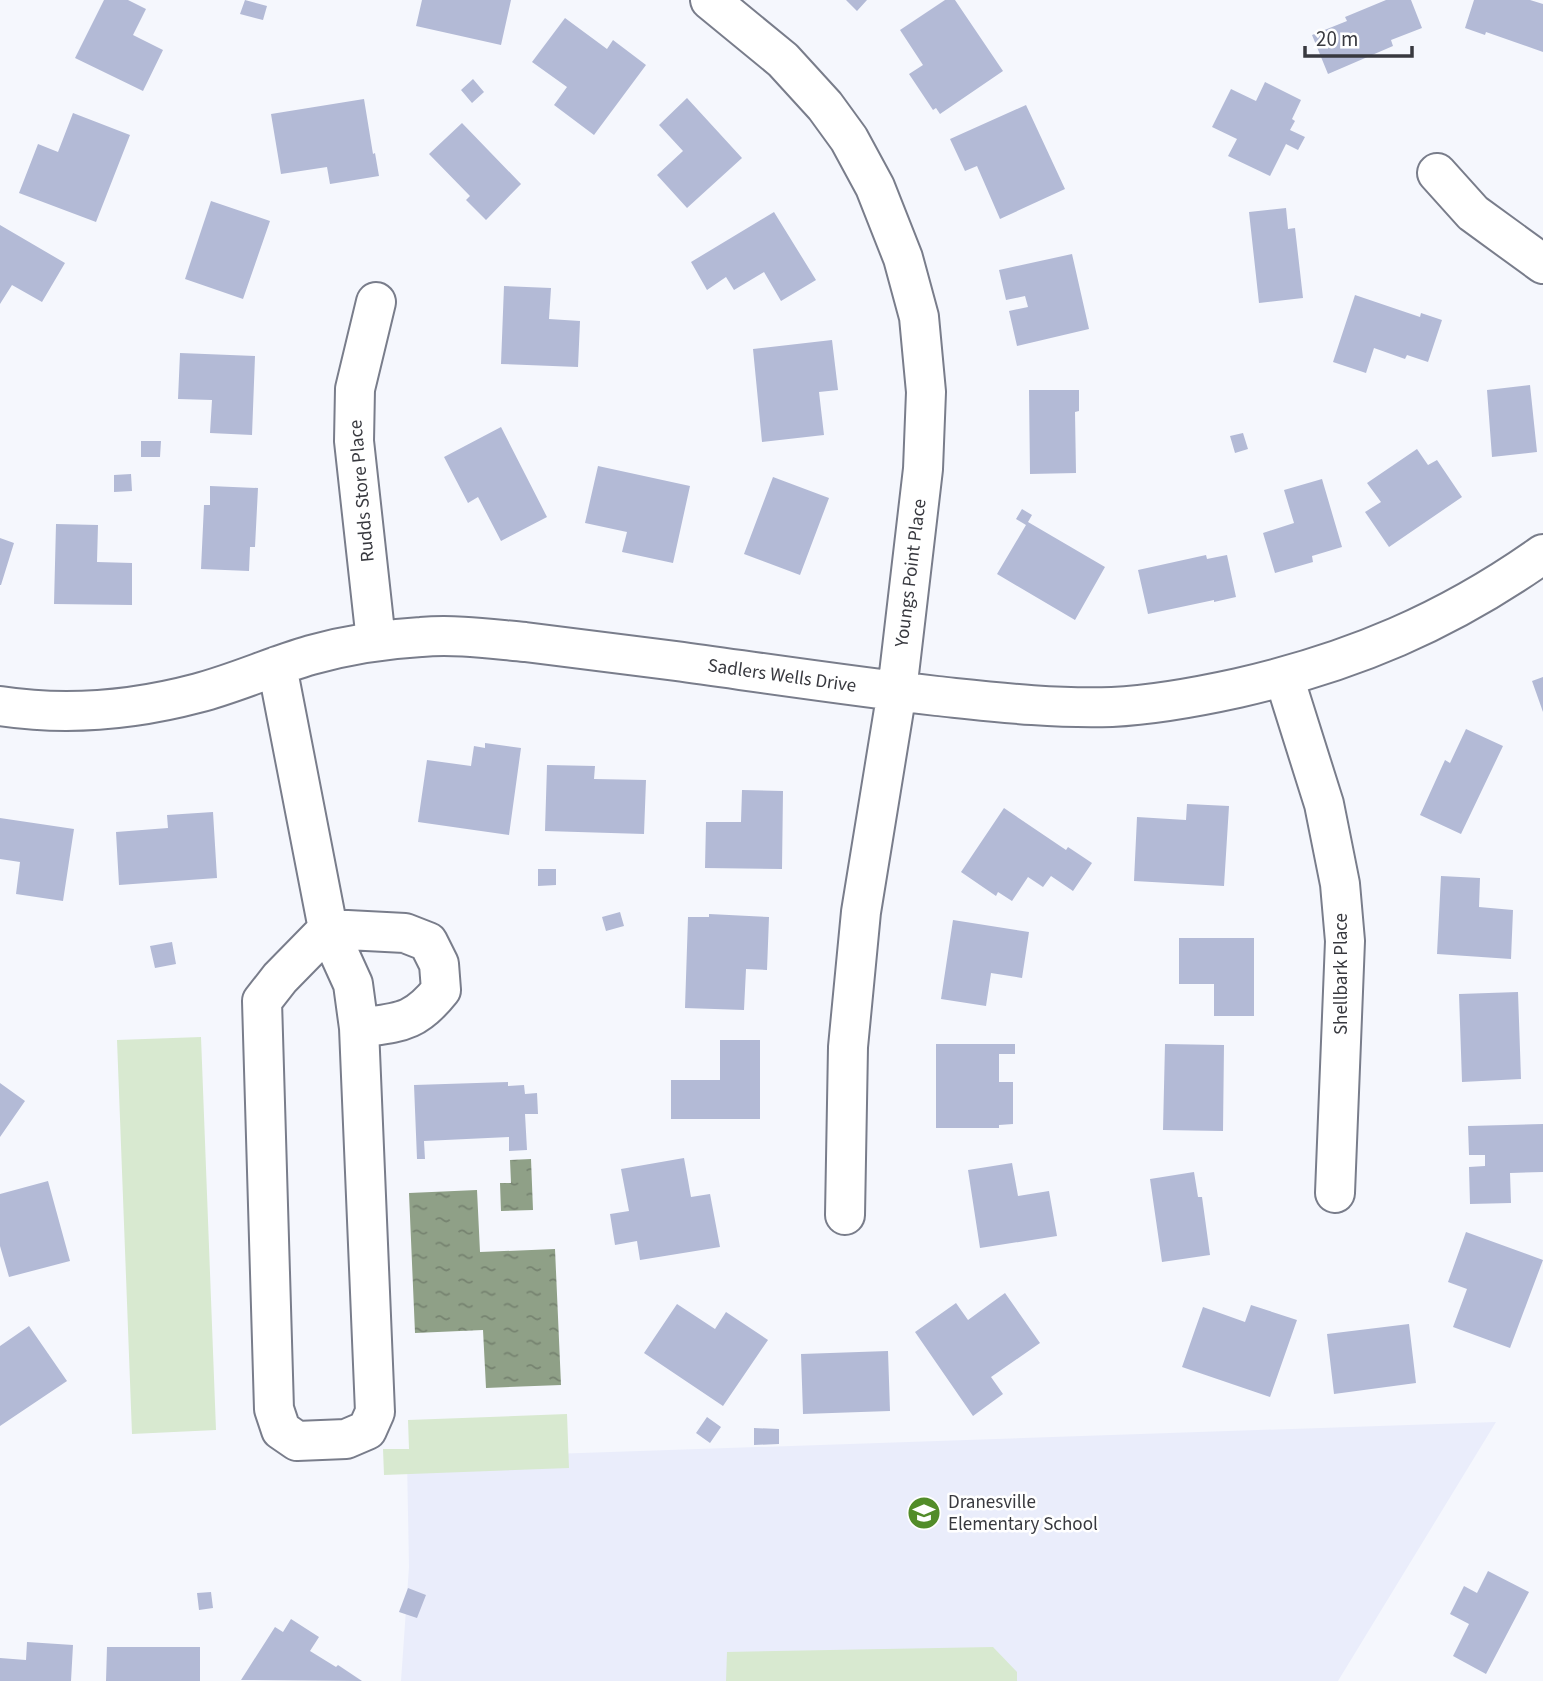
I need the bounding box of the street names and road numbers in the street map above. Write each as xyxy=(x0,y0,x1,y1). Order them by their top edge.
street label: Rudds Store Place xyxy=(342,419,382,563)
street label: Youngs Point Place xyxy=(888,497,934,650)
street label: Sadlers Wells Drive xyxy=(706,652,858,700)
street label: Shellbark Place xyxy=(1328,913,1355,1035)

